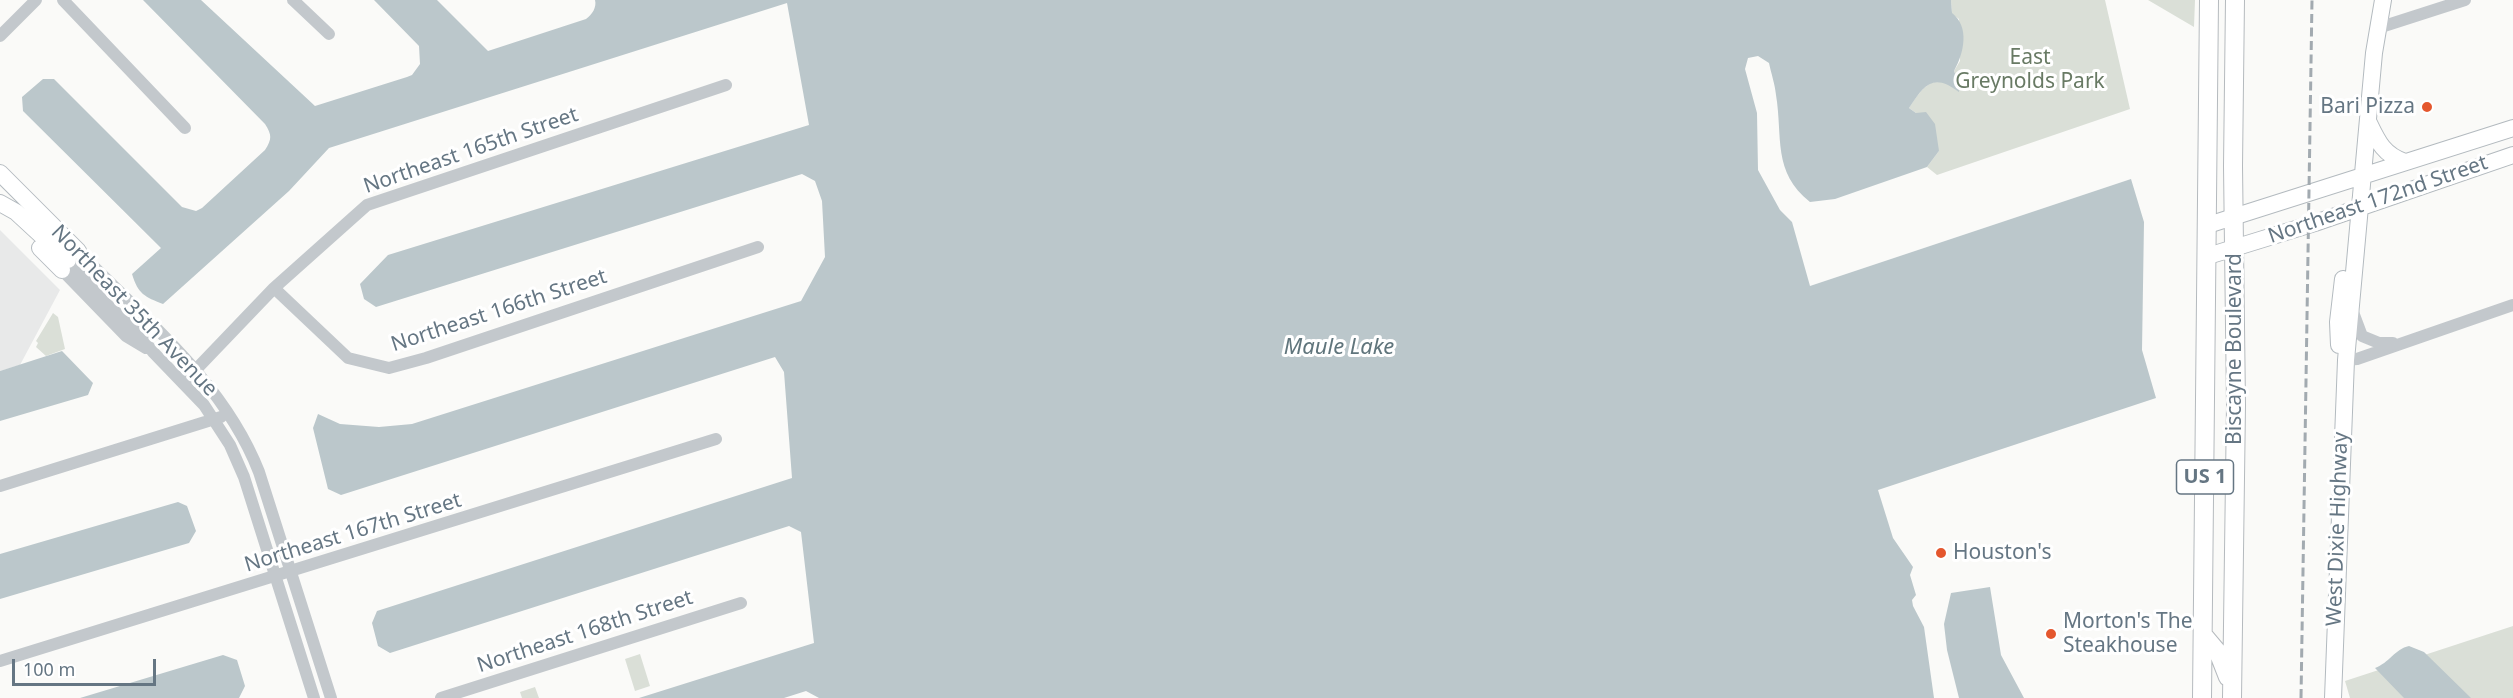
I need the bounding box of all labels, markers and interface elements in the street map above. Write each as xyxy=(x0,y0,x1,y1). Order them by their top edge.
park label: East Greynolds Park xyxy=(1955,45,2105,95)
place label: Bari Pizza xyxy=(2320,94,2415,120)
marker: Bari Pizza xyxy=(2420,100,2434,114)
street label: Northeast 165th Street xyxy=(360,102,582,200)
street label: Northeast 172nd Street xyxy=(2265,151,2491,249)
street label: Northeast 35th Avenue xyxy=(46,220,222,402)
street label: Biscayne Boulevard xyxy=(2222,253,2248,445)
street label: Northeast 166th Street xyxy=(388,264,610,358)
water label: Maule Lake xyxy=(1284,335,1394,361)
street label: West Dixie Highway xyxy=(2322,431,2354,627)
road number: US 1 xyxy=(2176,460,2234,494)
street label: Northeast 167th Street xyxy=(242,488,464,578)
place label: Houston's xyxy=(1953,540,2052,566)
marker: Houston's xyxy=(1934,546,1948,560)
street label: Northeast 168th Street xyxy=(474,585,696,679)
place label: Morton's The Steakhouse xyxy=(2063,609,2193,659)
marker: Morton's The Steakhouse xyxy=(2044,627,2058,641)
scale bar xyxy=(15,647,159,685)
text: 100 m xyxy=(23,657,75,681)

